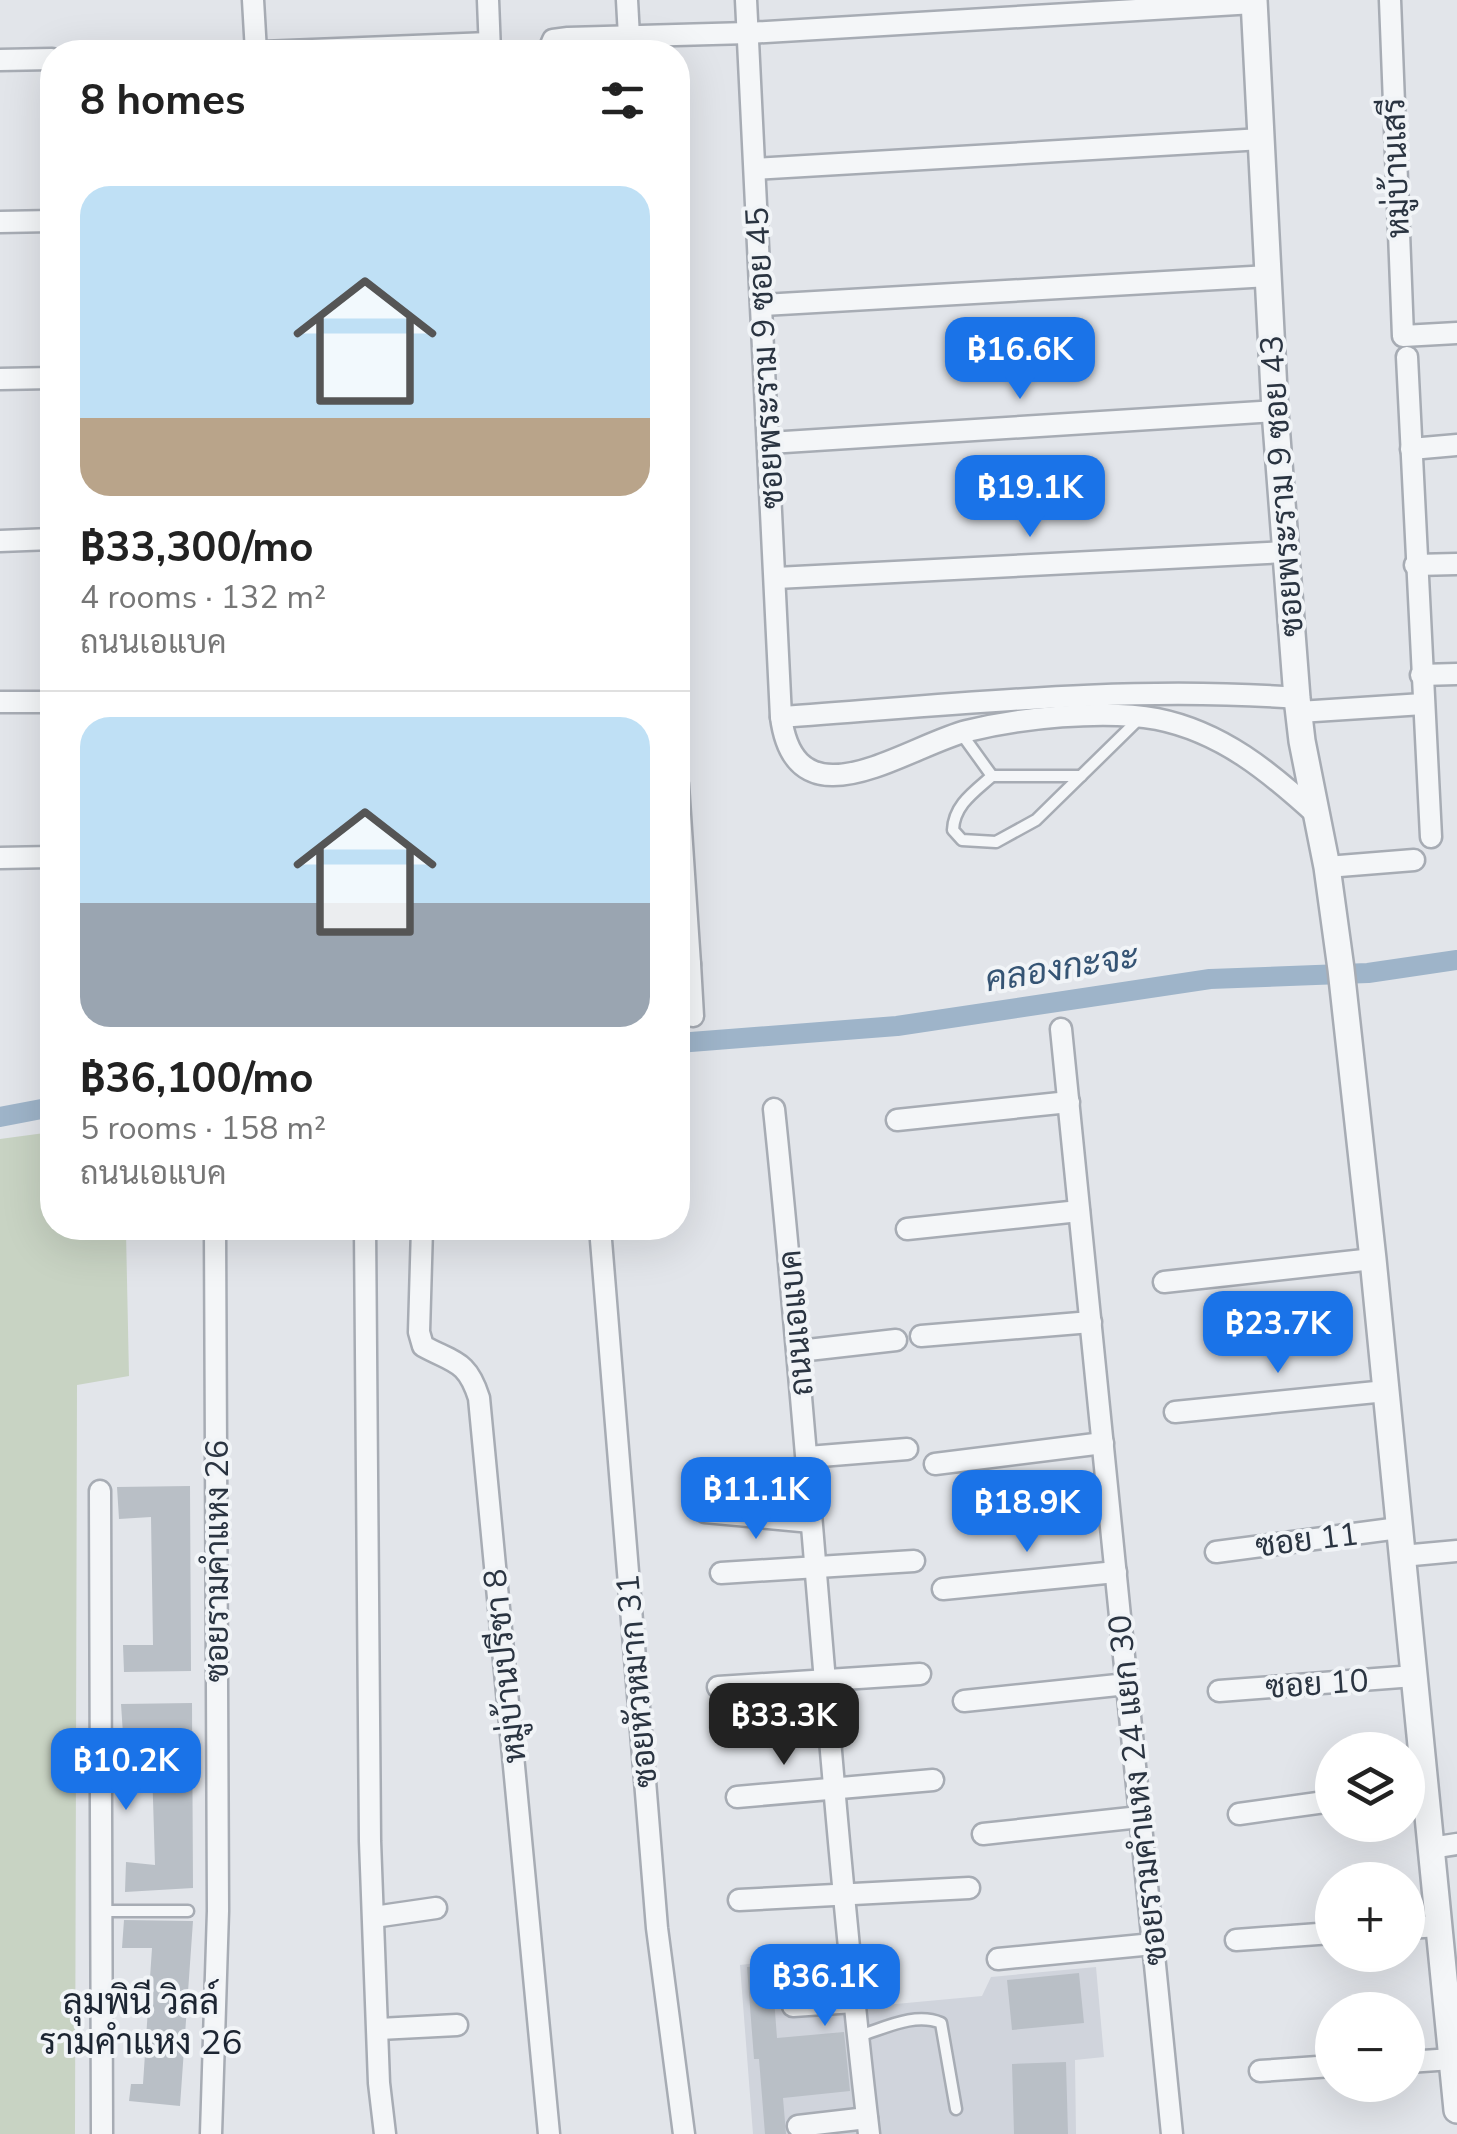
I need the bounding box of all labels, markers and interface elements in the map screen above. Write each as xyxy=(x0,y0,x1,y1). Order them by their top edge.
text: 8 homes xyxy=(80,72,245,129)
icon: filters xyxy=(595,73,650,128)
street label: หมู่บ้านเสรี xyxy=(1372,97,1420,239)
street label: ซอยพระราม 9 ซอย 45 xyxy=(736,206,794,510)
icon: home xyxy=(275,251,455,431)
pin: ฿16.6K xyxy=(939,317,1101,402)
text: ฿16.6K xyxy=(967,328,1073,371)
street label: ซอยพระราม 9 ซอย 43 xyxy=(1250,334,1314,638)
pin: ฿19.1K xyxy=(949,455,1111,540)
text: ฿19.1K xyxy=(977,466,1083,509)
text: ฿33,300/mo xyxy=(80,519,313,576)
text: 4 rooms · 132 m² xyxy=(80,576,326,619)
text: ถนนเอแบค xyxy=(80,621,227,664)
icon: home xyxy=(275,782,455,962)
water label: คลองกะจะ xyxy=(982,933,1142,1003)
text: ฿36,100/mo xyxy=(80,1050,313,1107)
text: 5 rooms · 158 m² xyxy=(80,1107,326,1150)
text: ถนนเอแบค xyxy=(80,1152,227,1195)
street label: ถนนเอแบค xyxy=(768,1248,824,1398)
pin: ฿23.7K xyxy=(1197,1291,1359,1376)
text: ฿23.7K xyxy=(1225,1302,1331,1345)
street label: ซอยรามคำแหง 26 xyxy=(196,1440,239,1682)
pin: ฿11.1K xyxy=(675,1457,837,1542)
text: ฿11.1K xyxy=(703,1468,809,1511)
pin: ฿18.9K xyxy=(946,1470,1108,1555)
text: ฿18.9K xyxy=(974,1481,1080,1524)
street label: ซอย 11 xyxy=(1253,1512,1361,1568)
street label: หมู่บ้านปรีชา 8 xyxy=(473,1567,537,1765)
street label: ซอยหัวหมาก 31 xyxy=(606,1572,668,1790)
street label: ซอยรามคำแหง 24 แยก 30 xyxy=(1098,1613,1178,1967)
street label: ซอย 10 xyxy=(1264,1659,1370,1709)
pin: ฿33.3K xyxy=(703,1683,865,1768)
text: ฿33.3K xyxy=(731,1694,837,1737)
pin: ฿10.2K xyxy=(45,1728,207,1813)
map controls xyxy=(1315,1732,1425,2102)
button: layers xyxy=(1315,1732,1425,1842)
text: ฿10.2K xyxy=(73,1739,179,1782)
button: + xyxy=(1315,1862,1425,1972)
pin: ฿36.1K xyxy=(744,1944,906,2029)
text: ฿36.1K xyxy=(772,1955,878,1998)
district label: ลุมพินี วิลล์ รามคำแหง 26 xyxy=(40,1979,242,2066)
button: − xyxy=(1315,1992,1425,2102)

